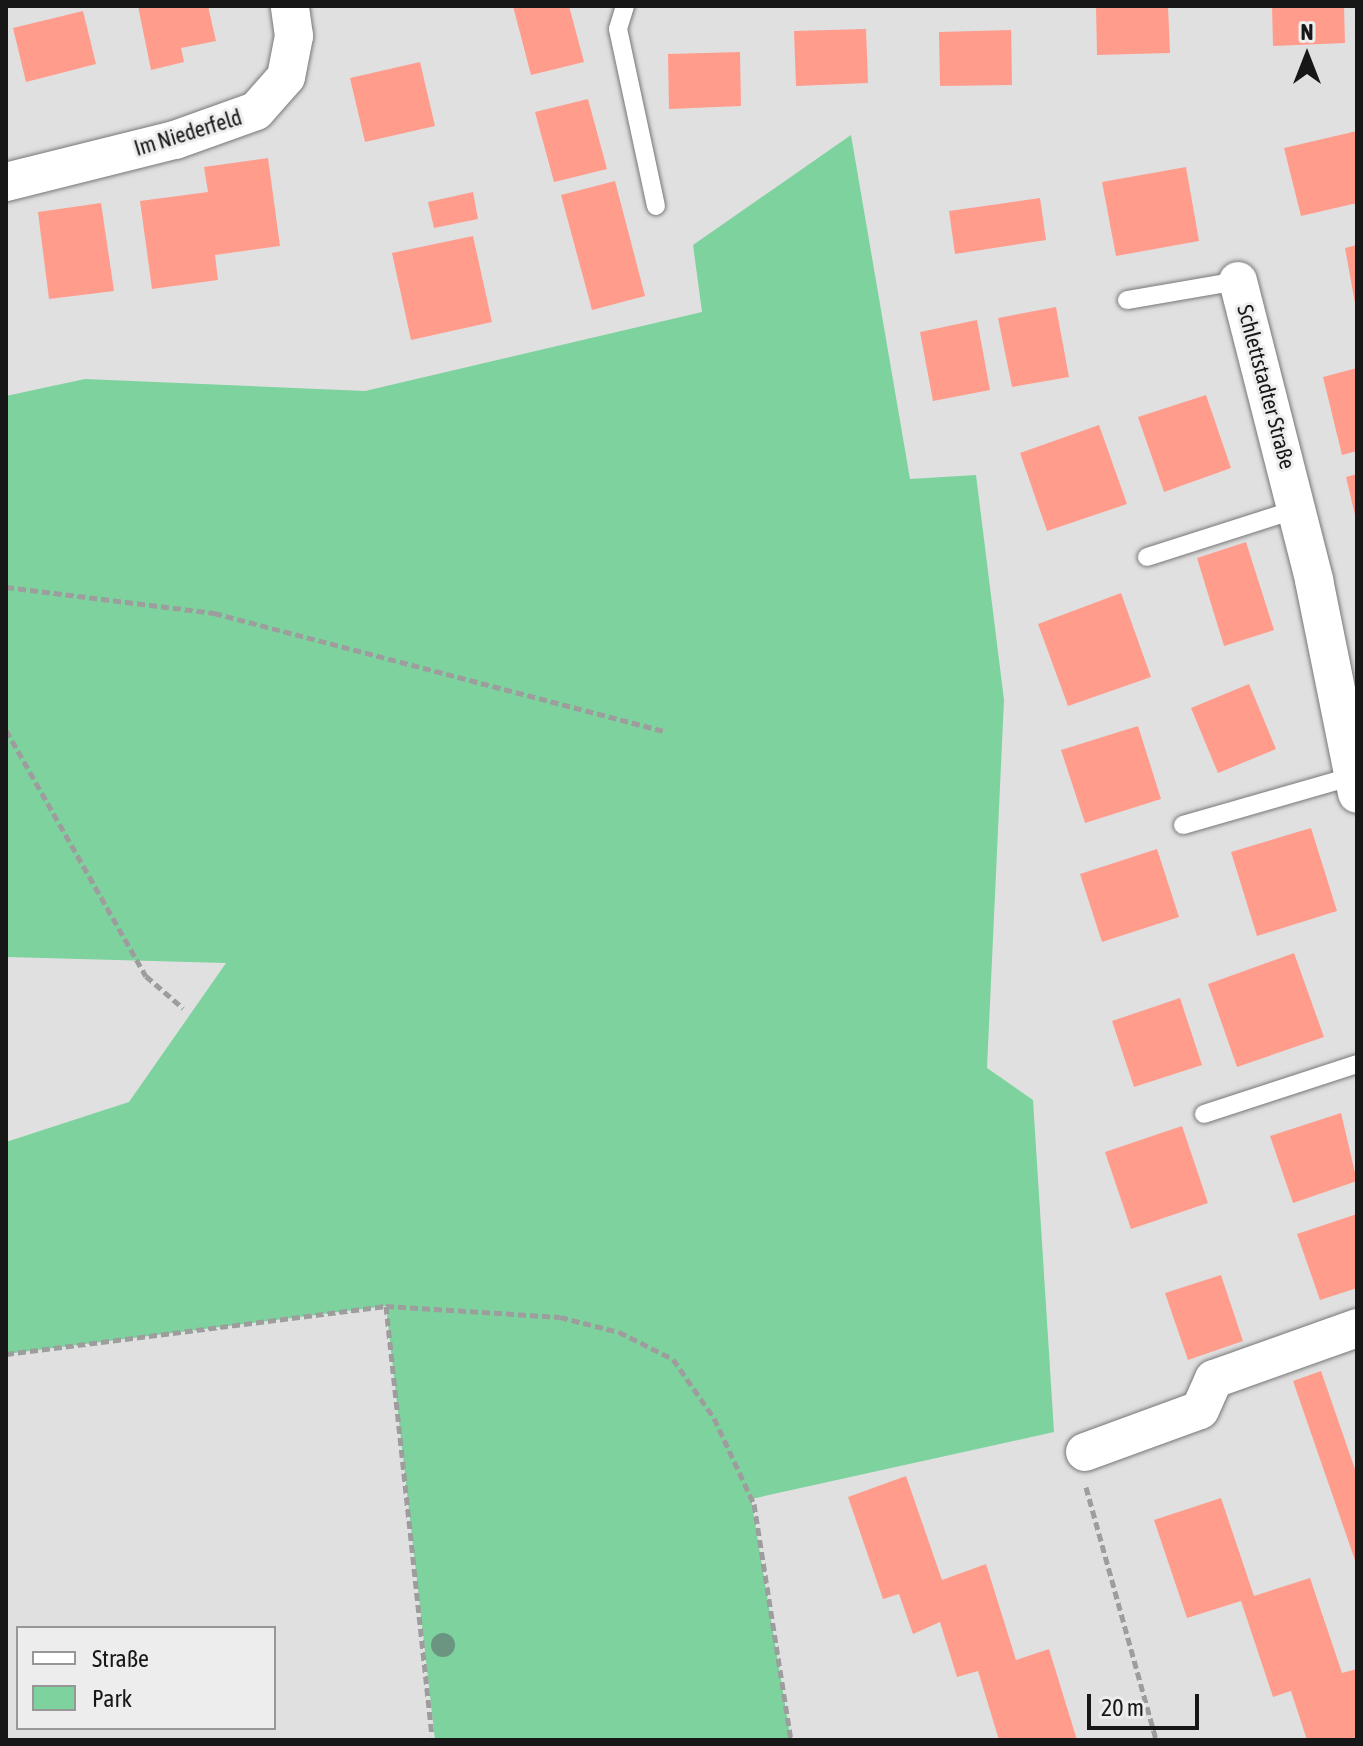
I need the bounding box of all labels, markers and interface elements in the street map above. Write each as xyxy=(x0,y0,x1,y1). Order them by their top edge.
north arrow xyxy=(1267,16,1347,96)
text: N xyxy=(1301,19,1313,45)
street label: Im Niederfeld xyxy=(131,104,245,162)
street label: Schlettstadter Straße xyxy=(1231,302,1301,472)
legend xyxy=(16,1626,276,1730)
text: Straße xyxy=(92,1645,149,1672)
scale bar xyxy=(1091,1678,1203,1728)
text: Park xyxy=(92,1685,132,1712)
text: 20 m xyxy=(1101,1694,1144,1721)

